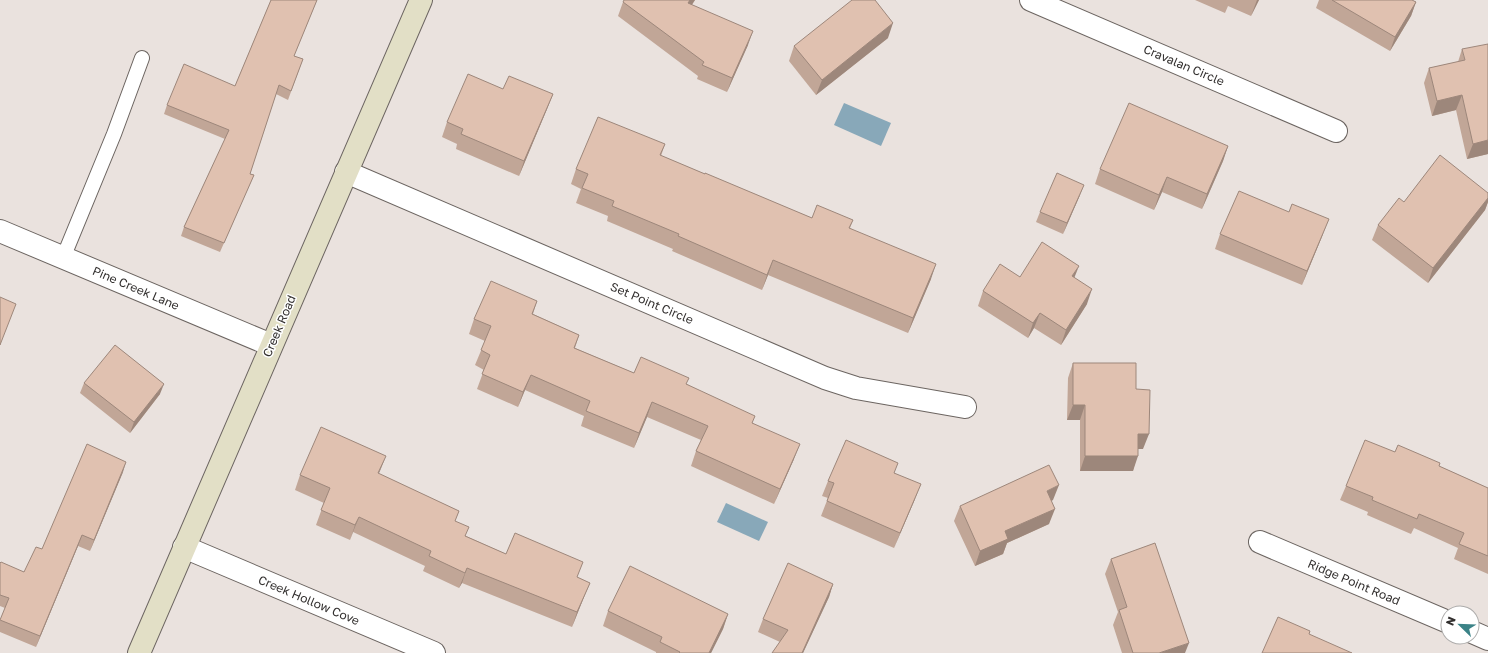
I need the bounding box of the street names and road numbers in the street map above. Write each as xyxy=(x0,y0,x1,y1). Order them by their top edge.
street label: Cravalan Circle xyxy=(1141,41,1227,89)
street label: Pine Creek Lane xyxy=(90,263,182,313)
street label: Set Point Circle xyxy=(608,279,696,327)
street label: Creek Road xyxy=(259,293,299,359)
street label: Ridge Point Road xyxy=(1306,556,1402,608)
street label: Creek Hollow Cove xyxy=(256,572,362,628)

